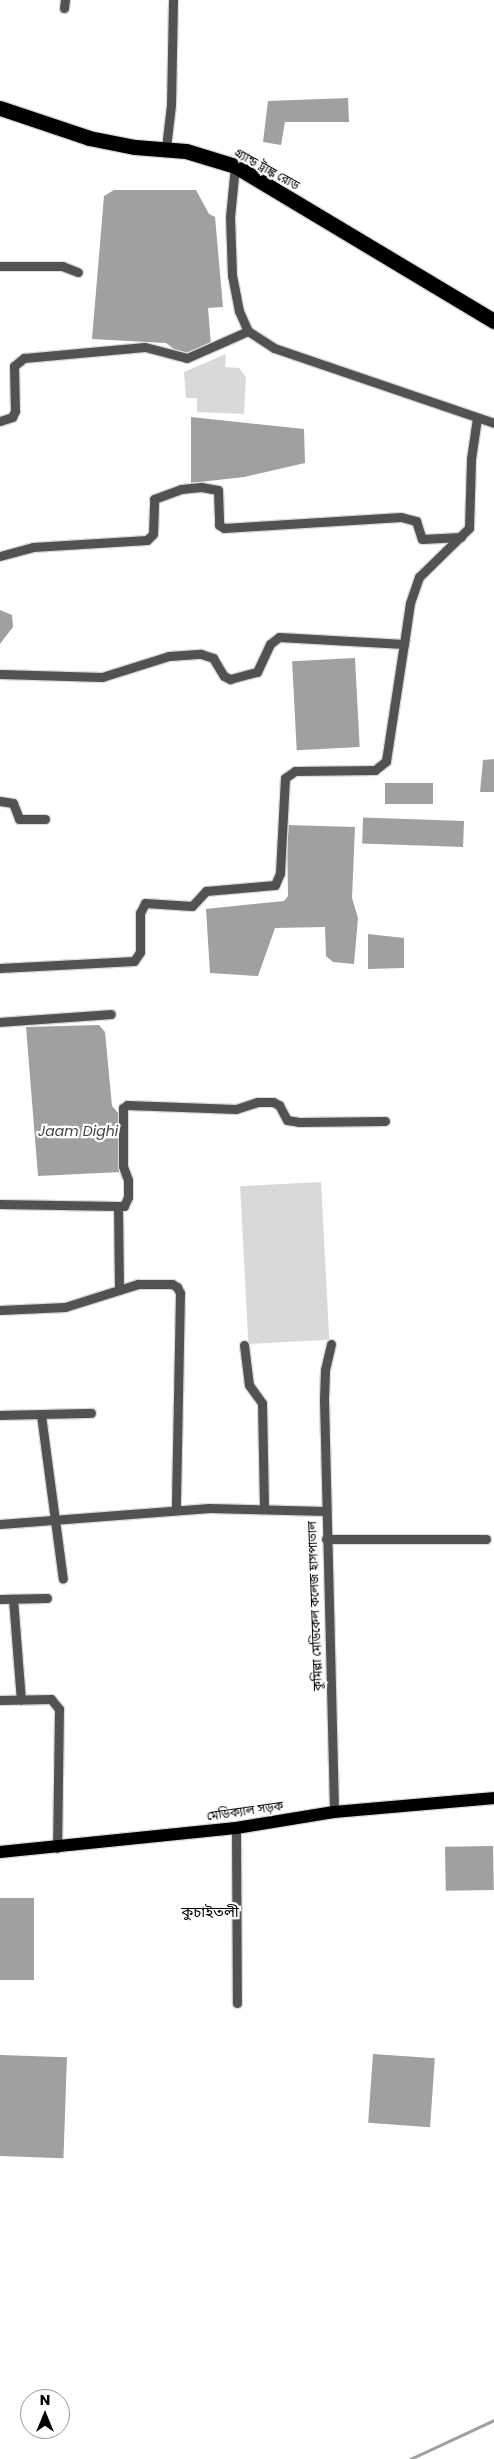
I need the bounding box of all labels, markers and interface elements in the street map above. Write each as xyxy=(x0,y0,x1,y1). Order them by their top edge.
street label: গ্র্যান্ড ট্রাঙ্ক রোড xyxy=(232,145,302,193)
water label: Jaam Dighi xyxy=(38,1123,118,1139)
street label: কুমিল্লা মেডিকেল কলেজ হাসপাতাল xyxy=(305,1521,325,1691)
street label: মেডিক্যাল সড়ক xyxy=(206,1798,284,1824)
district label: কুচাইতলী xyxy=(181,1903,239,1921)
north arrow xyxy=(20,2389,70,2439)
text: N xyxy=(40,2390,50,2410)

